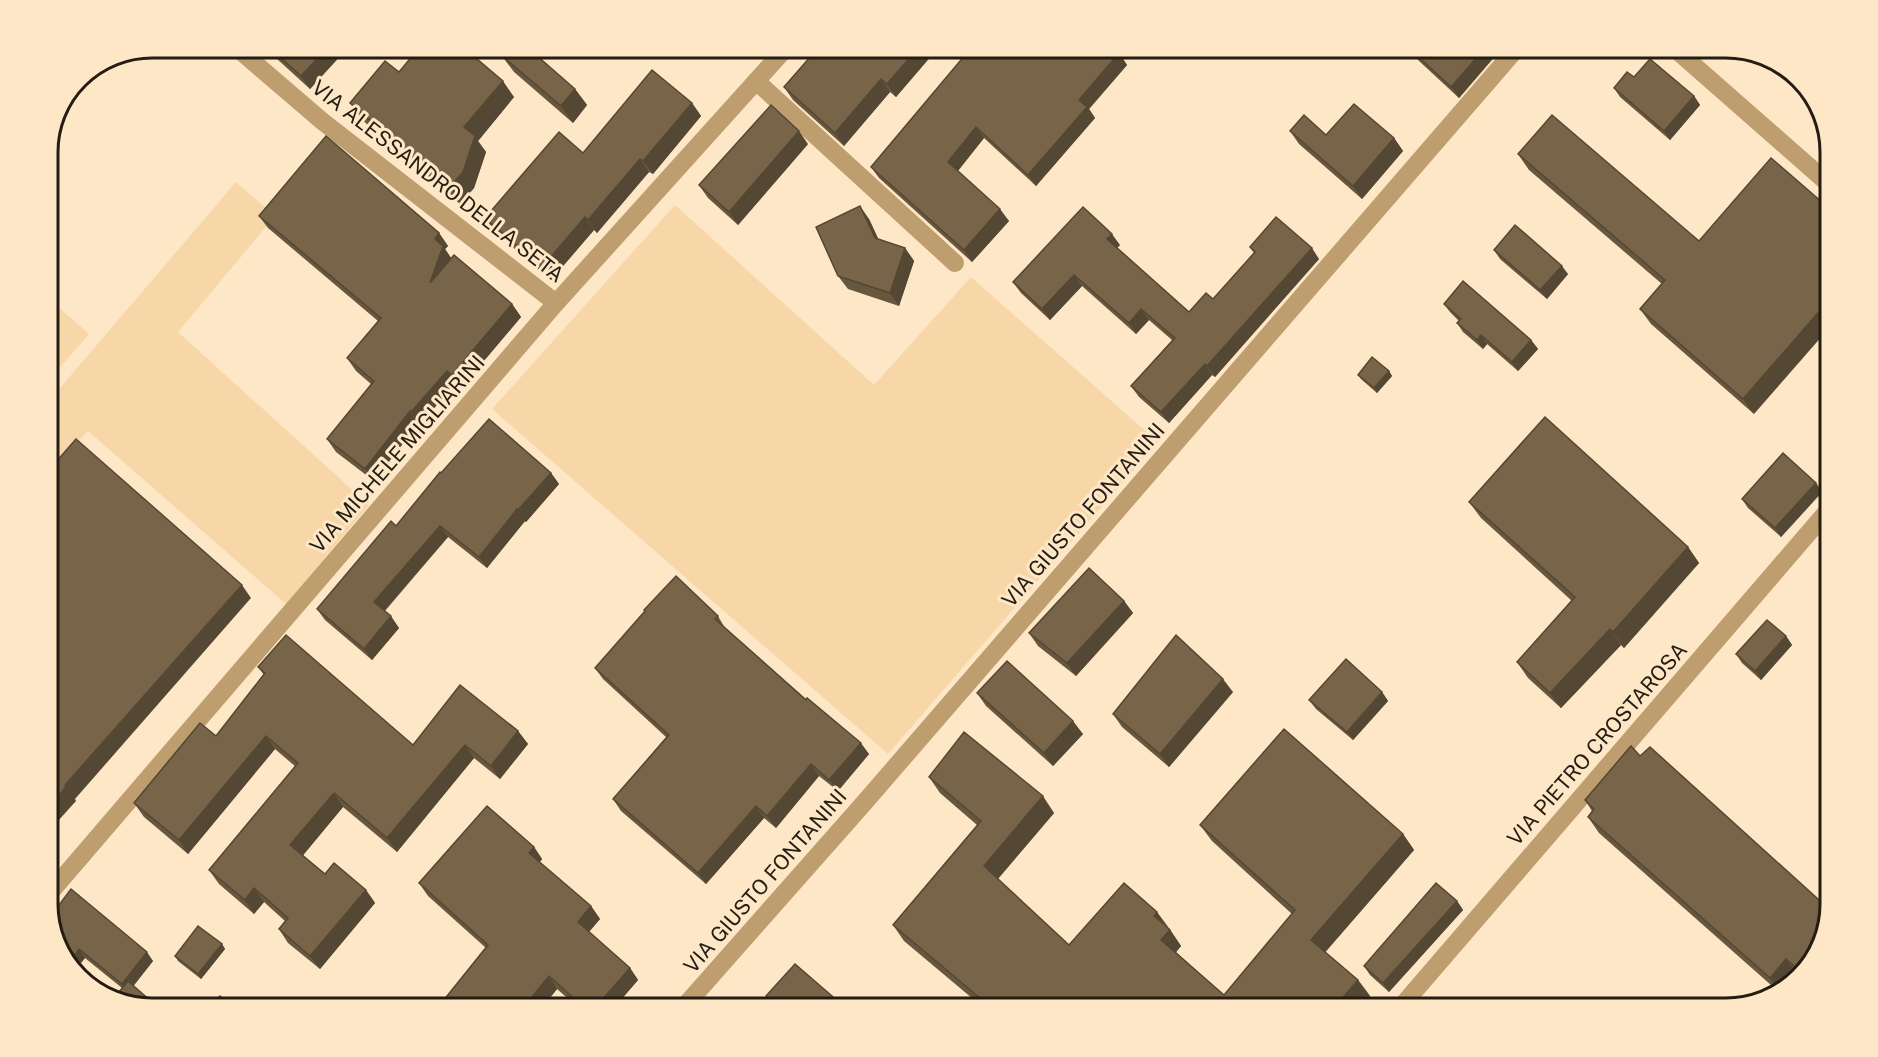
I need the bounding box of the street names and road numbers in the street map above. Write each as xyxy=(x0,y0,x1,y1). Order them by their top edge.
street label: VIA ALESSANDRO DELLA SETA xyxy=(307,75,569,287)
street label: VIA MICHELE MIGLIARINI xyxy=(304,350,490,558)
street label: VIA GIUSTO FONTANINI xyxy=(996,418,1170,612)
street label: VIA PIETRO CROSTAROSA xyxy=(1502,637,1692,851)
street label: VIA GIUSTO FONTANINI xyxy=(678,784,852,978)

